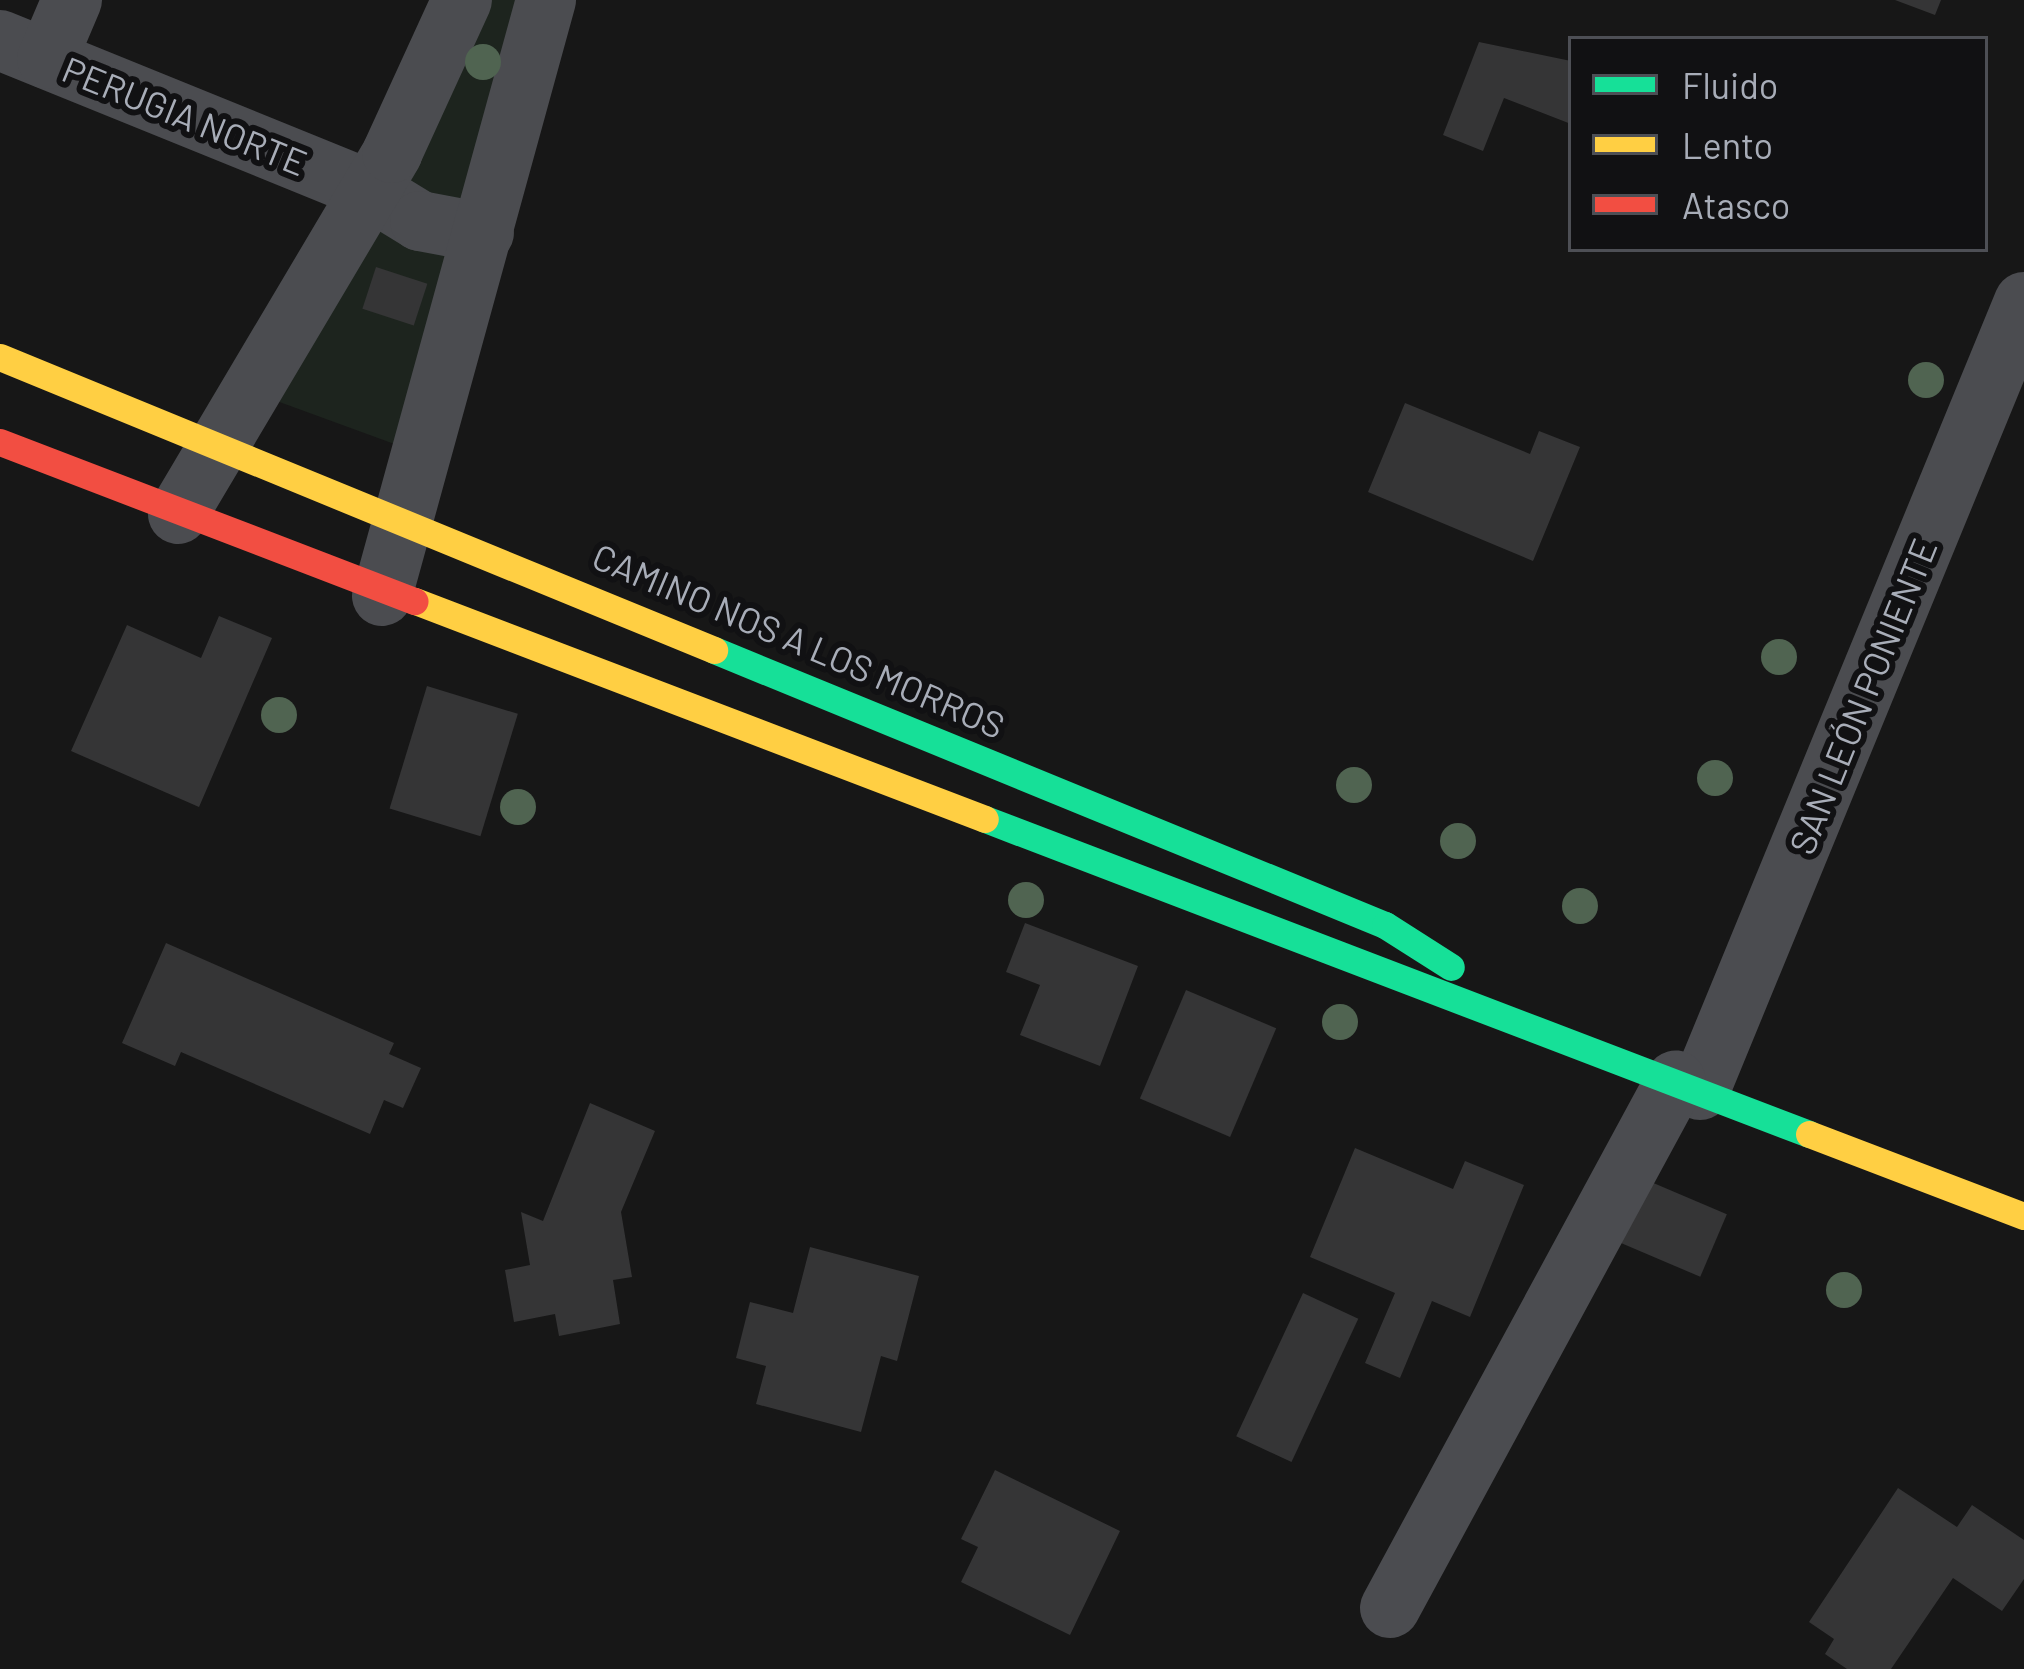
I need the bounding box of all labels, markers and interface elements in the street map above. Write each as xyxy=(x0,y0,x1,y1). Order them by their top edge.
legend xyxy=(1568,36,1988,252)
street label: PERUGIA NORTE xyxy=(57,46,313,184)
text: Fluido xyxy=(1682,63,1778,106)
text: Lento xyxy=(1682,123,1773,166)
text: Atasco xyxy=(1682,183,1790,226)
street label: SAN LEÓN PONIENTE xyxy=(1779,532,1945,860)
street label: CAMINO NOS A LOS MORROS xyxy=(587,534,1011,746)

